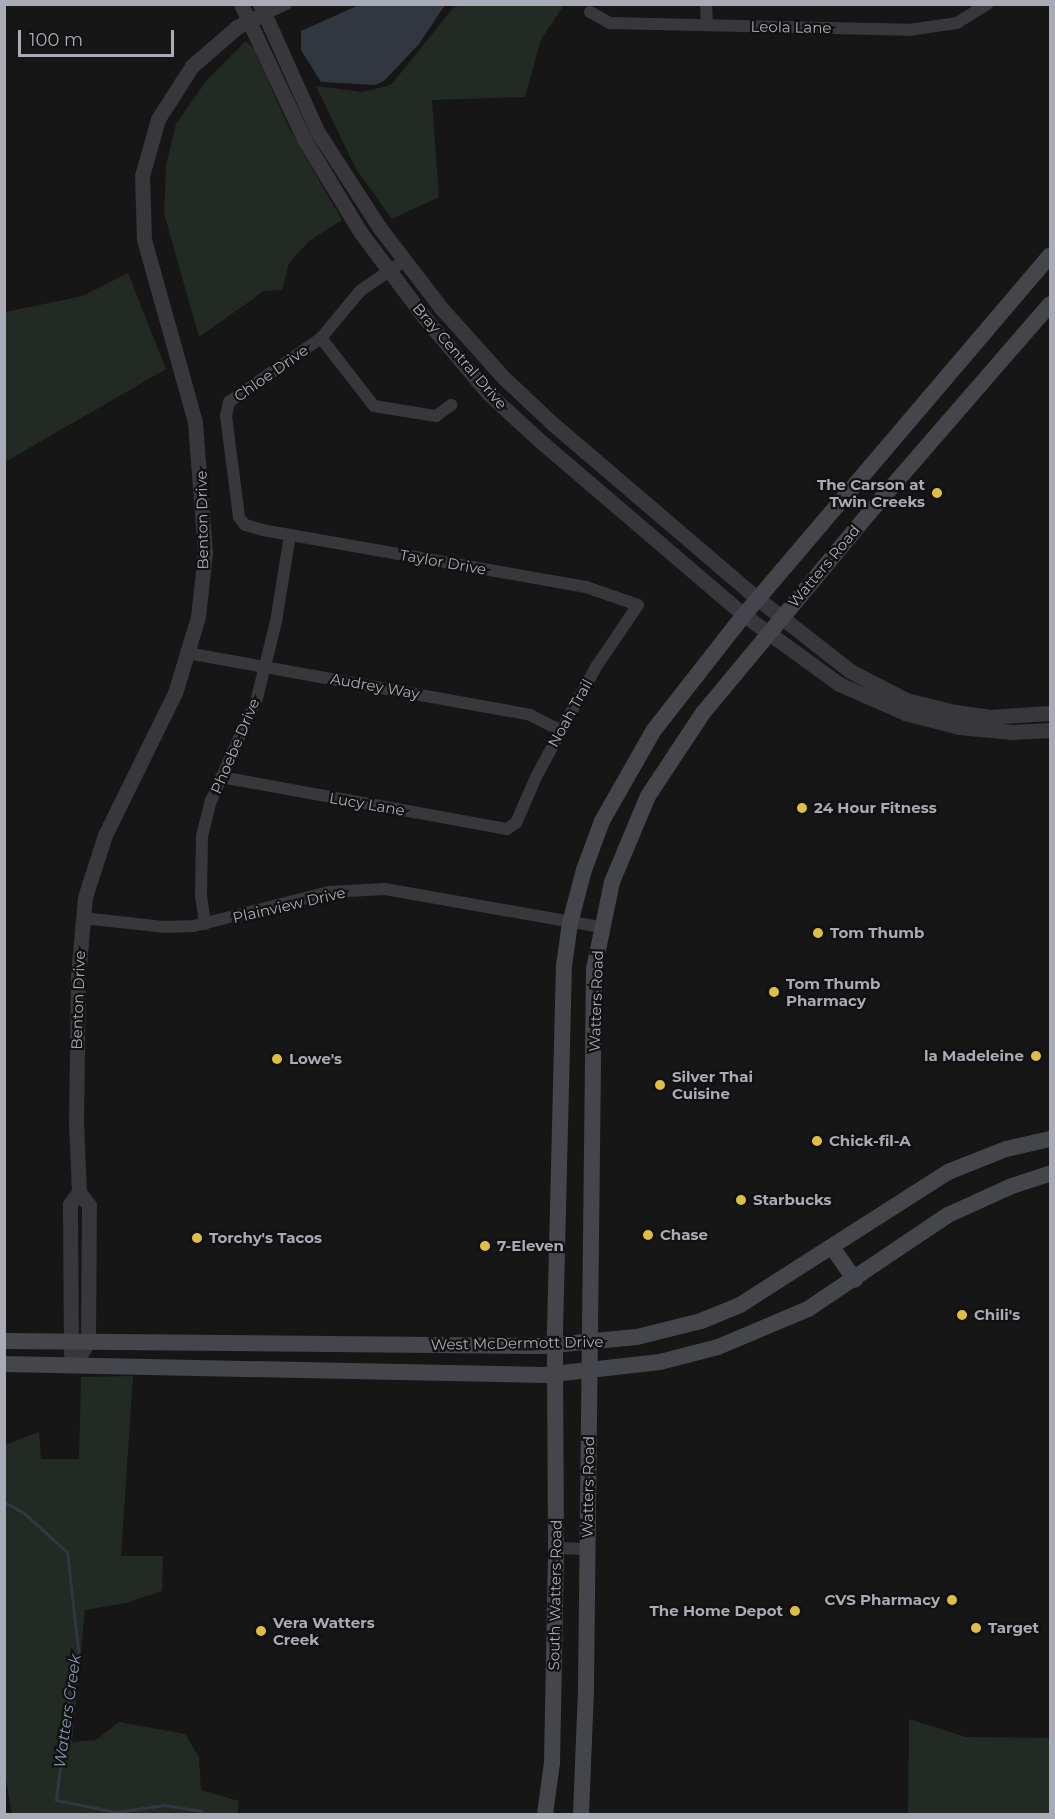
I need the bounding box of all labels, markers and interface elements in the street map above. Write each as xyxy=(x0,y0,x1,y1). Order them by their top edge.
street label: Leola Lane xyxy=(750,17,832,37)
scale bar xyxy=(21,18,177,56)
text: 100 m xyxy=(29,29,83,51)
street label: Bray Central Drive xyxy=(409,299,511,413)
street label: Chloe Drive xyxy=(230,341,312,405)
street label: Benton Drive xyxy=(192,470,212,570)
place label: The Carson at Twin Creeks xyxy=(817,475,925,510)
marker: The Carson at Twin Creeks xyxy=(930,486,944,500)
street label: Watters Road xyxy=(784,521,864,611)
street label: Taylor Drive xyxy=(398,546,488,578)
street label: Audrey Way xyxy=(329,669,421,703)
street label: Noah Trail xyxy=(544,676,596,750)
street label: Phoebe Drive xyxy=(207,696,263,796)
street label: Lucy Lane xyxy=(328,789,406,819)
place label: 24 Hour Fitness xyxy=(814,799,937,817)
marker: 24 Hour Fitness xyxy=(795,801,809,815)
street label: Plainview Drive xyxy=(231,883,347,927)
place label: Tom Thumb xyxy=(830,924,924,942)
marker: Tom Thumb xyxy=(811,926,825,940)
street label: Benton Drive xyxy=(67,950,89,1050)
street label: Watters Road xyxy=(585,950,607,1052)
place label: Tom Thumb Pharmacy xyxy=(786,974,880,1009)
marker: Tom Thumb Pharmacy xyxy=(767,985,781,999)
place label: la Madeleine xyxy=(924,1047,1024,1065)
marker: la Madeleine xyxy=(1029,1049,1043,1063)
place label: Lowe's xyxy=(289,1050,342,1068)
marker: Lowe's xyxy=(270,1052,284,1066)
place label: Silver Thai Cuisine xyxy=(672,1067,753,1102)
marker: Silver Thai Cuisine xyxy=(653,1078,667,1092)
place label: Chick-fil-A xyxy=(829,1132,911,1150)
marker: Chick-fil-A xyxy=(810,1134,824,1148)
place label: Starbucks xyxy=(753,1191,831,1209)
marker: Starbucks xyxy=(734,1193,748,1207)
place label: Chase xyxy=(660,1226,708,1244)
marker: Chase xyxy=(641,1228,655,1242)
place label: Torchy's Tacos xyxy=(209,1229,322,1247)
marker: Torchy's Tacos xyxy=(190,1231,204,1245)
place label: 7-Eleven xyxy=(497,1237,564,1255)
marker: 7-Eleven xyxy=(478,1239,492,1253)
place label: Chili's xyxy=(974,1306,1020,1324)
marker: Chili's xyxy=(955,1308,969,1322)
street label: West McDermott Drive xyxy=(430,1332,604,1354)
street label: Watters Road xyxy=(578,1436,598,1538)
street label: South Watters Road xyxy=(545,1519,565,1671)
place label: CVS Pharmacy xyxy=(825,1591,940,1609)
marker: CVS Pharmacy xyxy=(945,1593,959,1607)
place label: The Home Depot xyxy=(650,1602,783,1620)
marker: The Home Depot xyxy=(788,1604,802,1618)
place label: Vera Watters Creek xyxy=(273,1613,375,1648)
place label: Target xyxy=(988,1619,1039,1637)
marker: Target xyxy=(969,1621,983,1635)
marker: Vera Watters Creek xyxy=(254,1624,268,1638)
water label: Watters Creek xyxy=(51,1653,85,1769)

